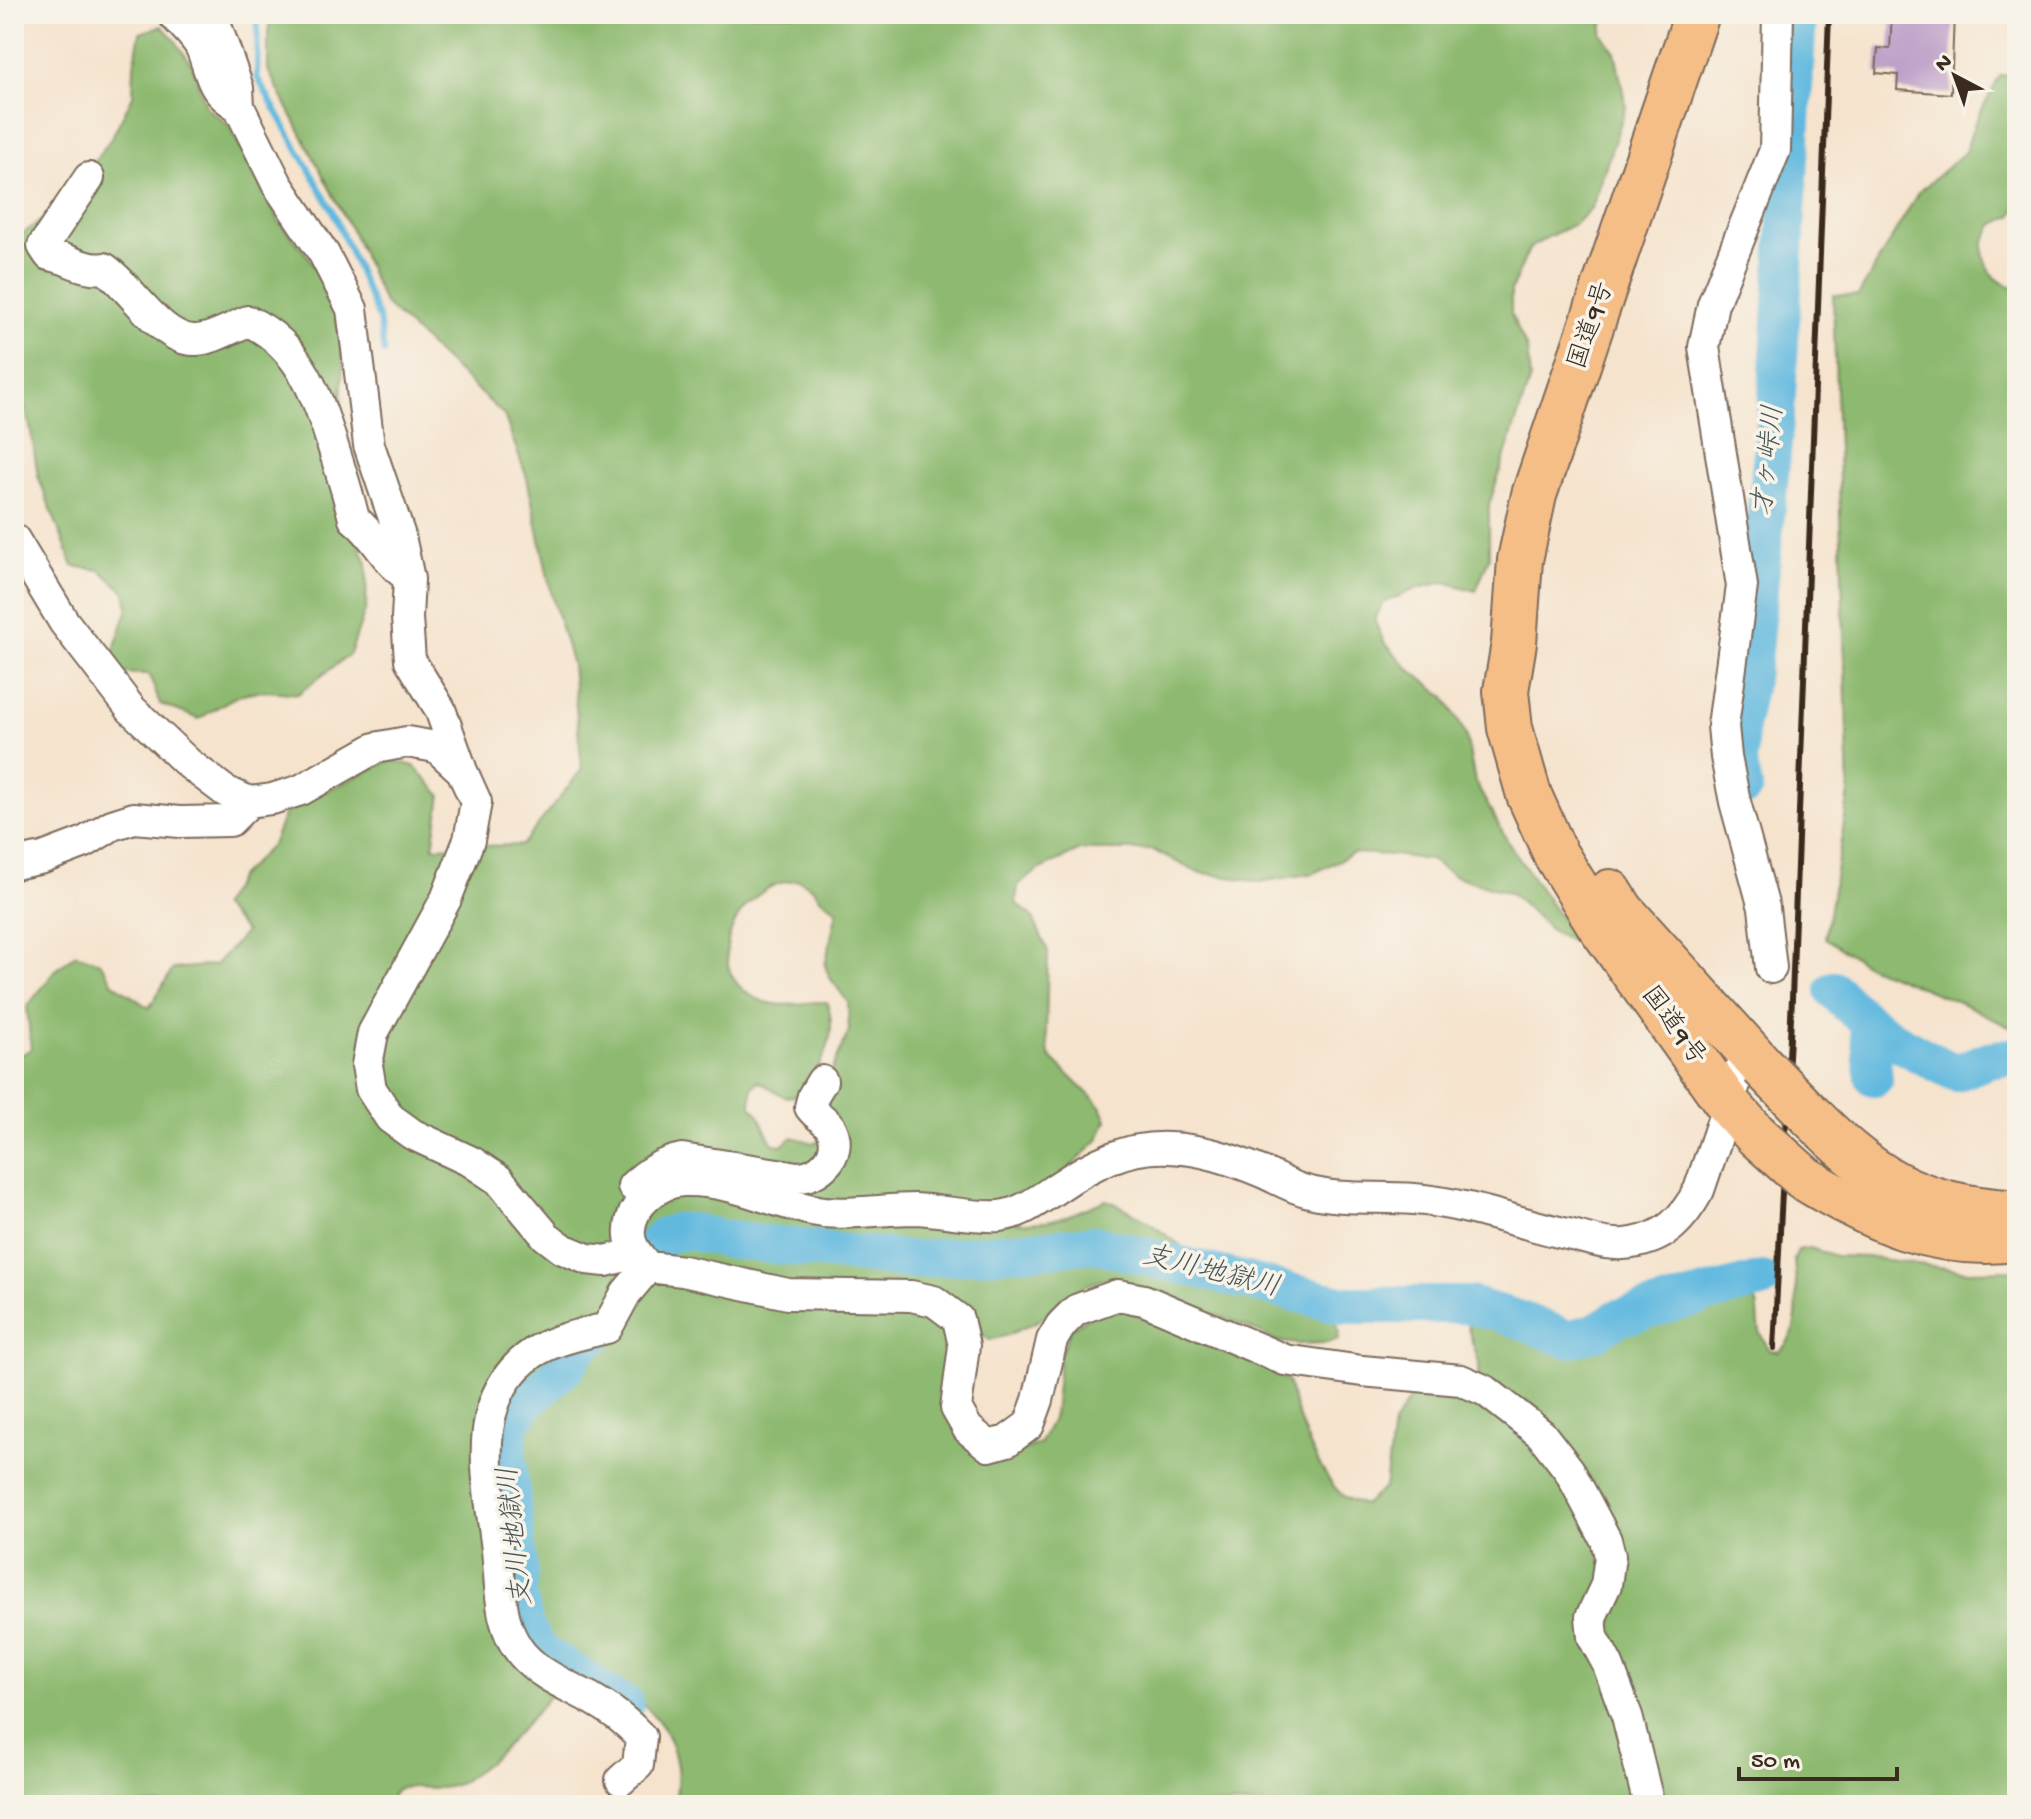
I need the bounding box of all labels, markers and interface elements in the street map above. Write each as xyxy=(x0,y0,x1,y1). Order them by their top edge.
north arrow xyxy=(1915,36,1995,116)
text: N xyxy=(1931,49,1958,78)
street label: 国道9号 xyxy=(1563,278,1622,374)
water label: 才ヶ峠川 xyxy=(1747,403,1792,518)
street label: 国道9号 xyxy=(1633,980,1712,1073)
water label: 支川地獄川 xyxy=(1139,1239,1283,1306)
water label: 支川地獄川 xyxy=(492,1465,541,1607)
scale bar xyxy=(1739,1731,1897,1781)
text: 50 m xyxy=(1751,1748,1800,1777)

